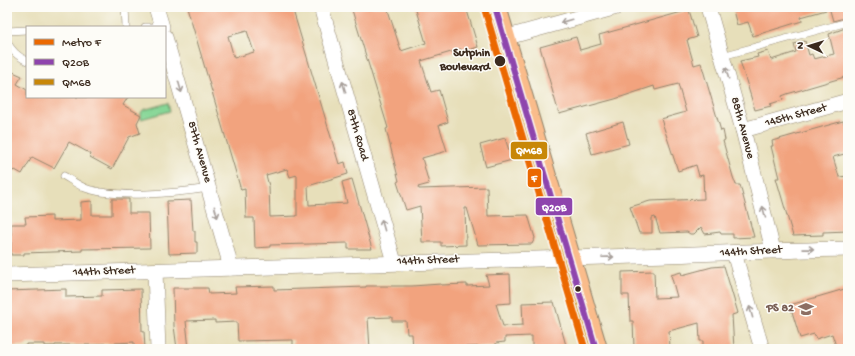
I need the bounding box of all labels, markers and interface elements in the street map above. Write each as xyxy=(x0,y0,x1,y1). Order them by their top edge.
one-way arrow xyxy=(560,18,573,25)
legend xyxy=(26,26,166,98)
north arrow xyxy=(789,26,829,66)
text: Metro F xyxy=(62,37,102,51)
text: N xyxy=(795,41,807,49)
place label: Sutphin Boulevard xyxy=(439,47,492,75)
marker: Sutphin Boulevard xyxy=(493,54,507,68)
text: Q20B xyxy=(62,57,90,71)
one-way arrow xyxy=(723,67,730,80)
text: QM68 xyxy=(62,77,91,91)
one-way arrow xyxy=(339,80,347,93)
one-way arrow xyxy=(177,81,184,94)
street label: 88th Avenue xyxy=(727,96,757,161)
street label: 145th Street xyxy=(763,101,829,131)
street label: 87th Road xyxy=(343,107,371,163)
street label: 87th Avenue xyxy=(184,120,215,185)
line badge: QM68 xyxy=(510,141,548,160)
text: QM68 xyxy=(516,146,542,158)
line badge: F xyxy=(527,168,542,188)
text: F xyxy=(530,174,538,186)
line badge: Q20B xyxy=(535,197,573,216)
text: Q20B xyxy=(542,203,568,215)
one-way arrow xyxy=(213,206,220,219)
one-way arrow xyxy=(759,206,767,219)
one-way arrow xyxy=(379,219,386,232)
street label: 144th Street xyxy=(718,243,784,261)
one-way arrow xyxy=(801,246,814,253)
street label: 144th Street xyxy=(396,253,461,269)
one-way arrow xyxy=(601,253,614,261)
street label: 144th Street xyxy=(72,264,137,280)
unlabelled marker xyxy=(573,284,583,294)
school or university icon: PS 82 xyxy=(797,300,815,318)
place label: PS 82 xyxy=(766,302,794,316)
one-way arrow xyxy=(747,305,754,318)

